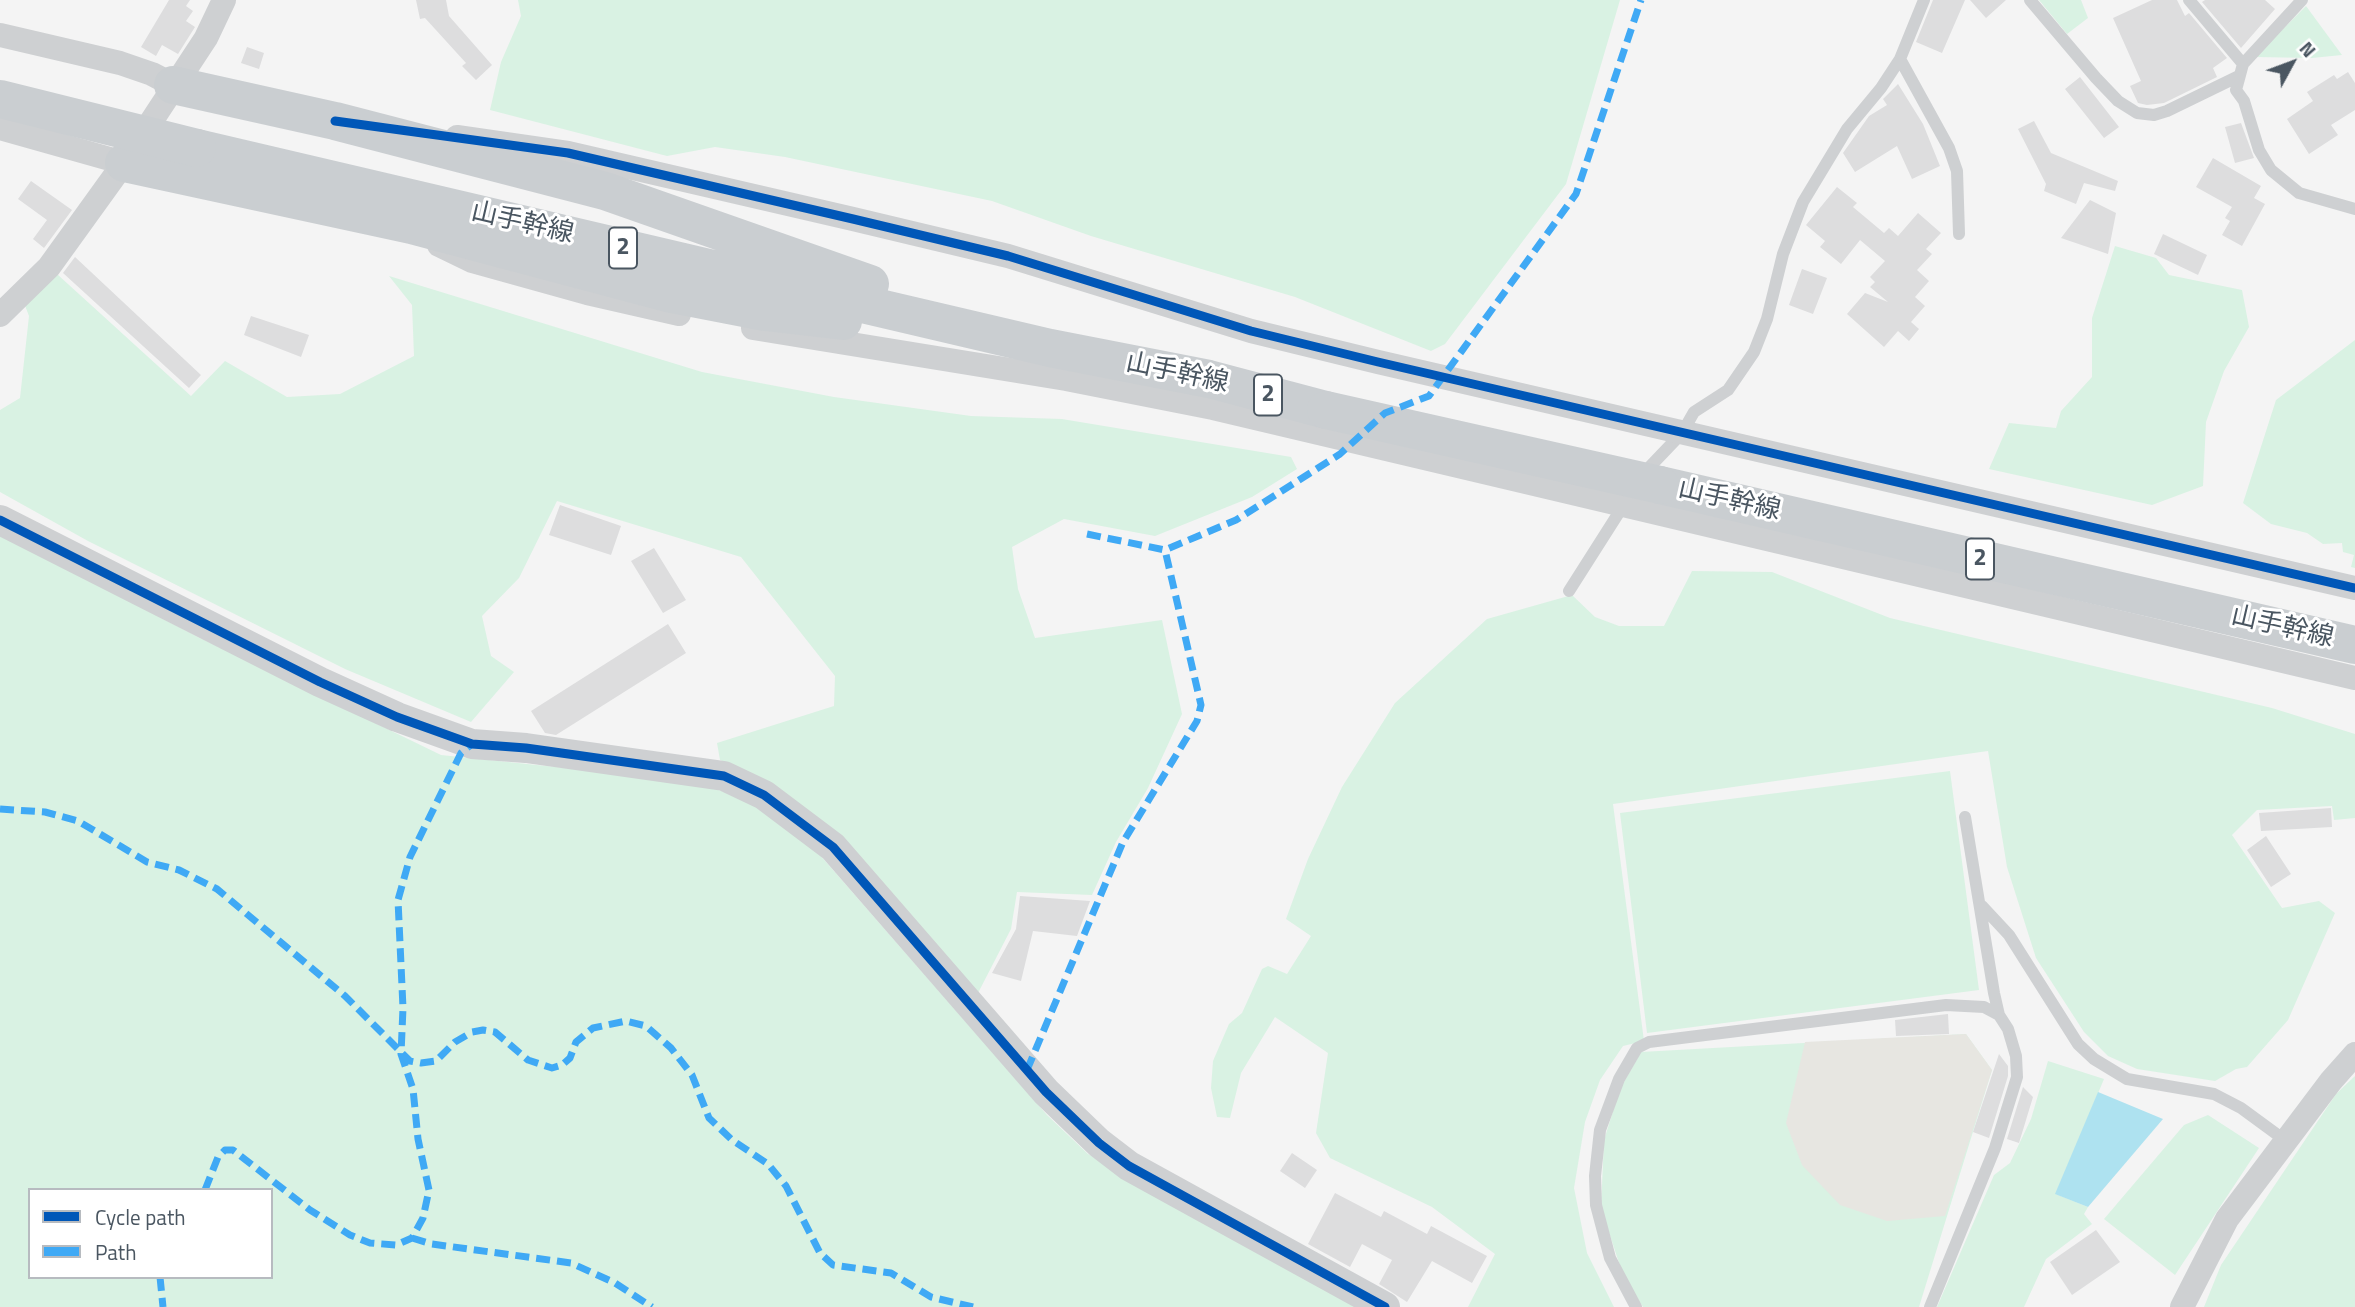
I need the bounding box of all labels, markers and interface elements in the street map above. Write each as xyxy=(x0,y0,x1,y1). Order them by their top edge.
north arrow xyxy=(2257,28,2327,98)
text: N xyxy=(2293,34,2323,63)
street label: 山手幹線 xyxy=(468,197,576,251)
road number: 2 xyxy=(609,228,637,268)
street label: 山手幹線 xyxy=(1123,348,1231,400)
road number: 2 xyxy=(1254,374,1282,416)
street label: 山手幹線 xyxy=(1675,474,1783,528)
road number: 2 xyxy=(1966,538,1994,580)
street label: 山手幹線 xyxy=(2228,601,2336,655)
legend xyxy=(28,1188,273,1279)
text: Cycle path xyxy=(95,1201,186,1233)
text: Path xyxy=(95,1236,137,1268)

